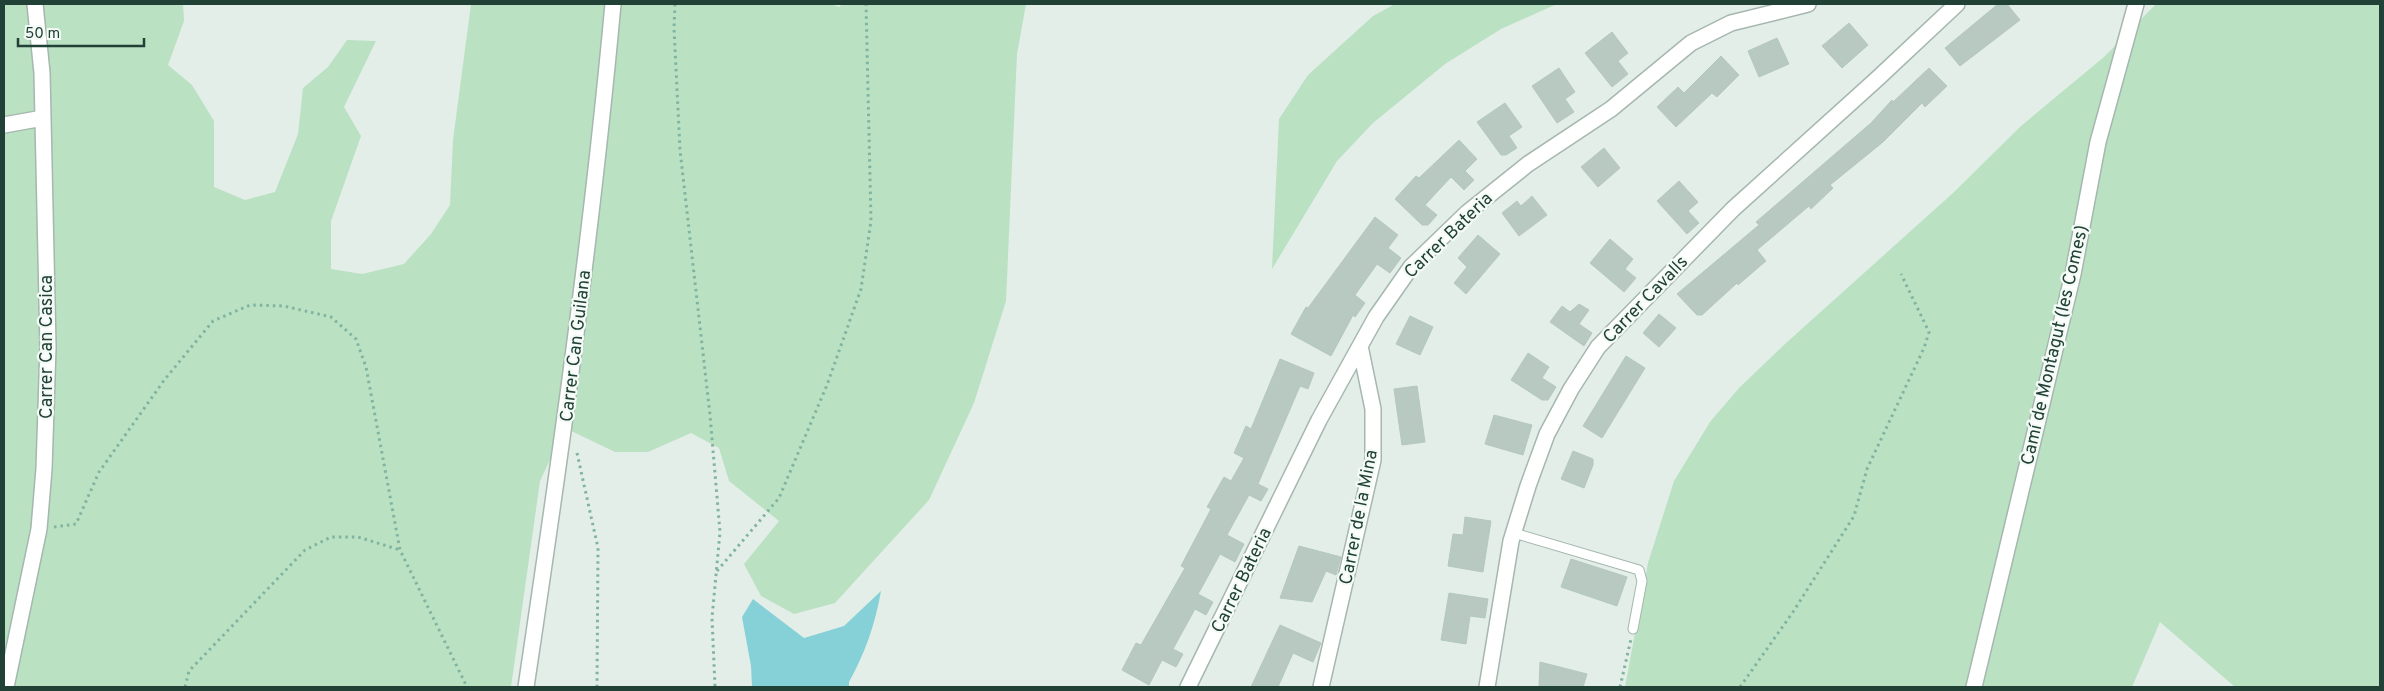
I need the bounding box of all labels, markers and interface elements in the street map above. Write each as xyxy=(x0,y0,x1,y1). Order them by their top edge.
scale bar xyxy=(18,15,144,47)
text: 50 m xyxy=(25,25,60,44)
street label: Carrer Bateria xyxy=(1400,188,1498,284)
street label: Camí de Montagut (les Comes) xyxy=(2017,223,2094,468)
street label: Carrer Cavalls xyxy=(1598,251,1694,349)
street label: Carrer Can Guilana xyxy=(556,269,597,423)
street label: Carrer Can Casica xyxy=(36,275,59,419)
street label: Carrer de la Mina xyxy=(1335,448,1384,587)
street label: Carrer Bateria xyxy=(1207,524,1278,637)

